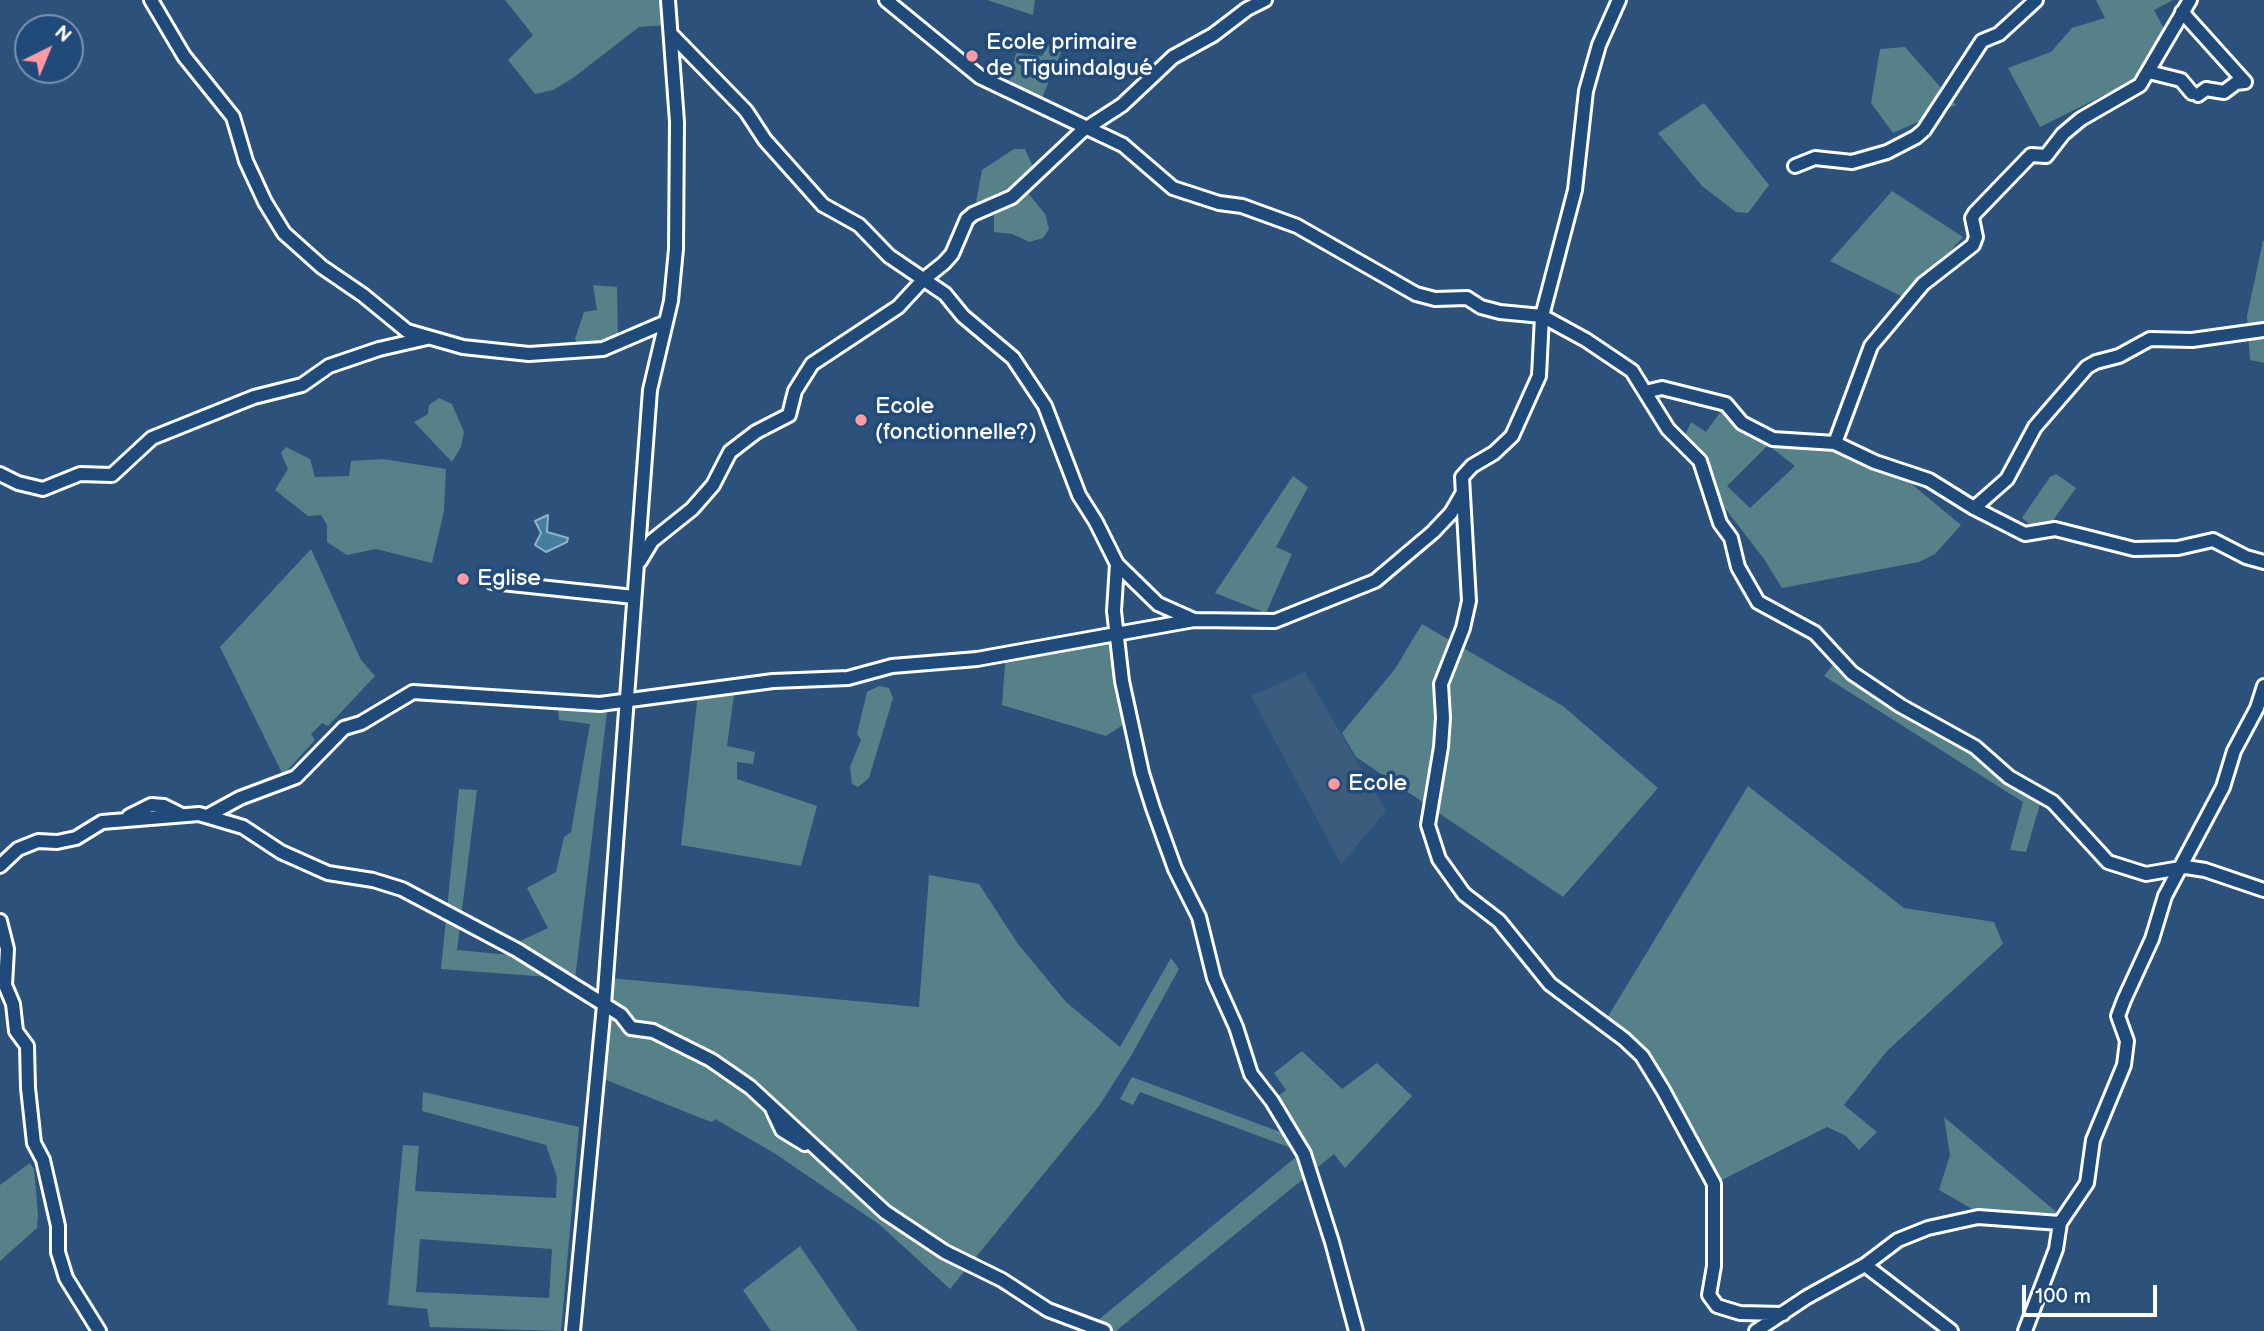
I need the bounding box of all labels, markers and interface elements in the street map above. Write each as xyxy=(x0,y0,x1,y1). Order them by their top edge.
north arrow xyxy=(14,14,84,84)
text: N xyxy=(49,21,75,48)
place label: Ecole primaire de Tiguindalgué xyxy=(986,29,1153,83)
marker: Ecole primaire de Tiguindalgué xyxy=(964,48,980,64)
place label: Ecole (fonctionnelle?) xyxy=(875,393,1037,447)
marker: Ecole (fonctionnelle?) xyxy=(853,412,869,428)
place label: Eglise xyxy=(477,565,541,593)
marker: Eglise xyxy=(455,571,471,587)
place label: Ecole xyxy=(1348,770,1407,798)
marker: Ecole xyxy=(1326,776,1342,792)
scale bar xyxy=(2026,1272,2161,1316)
text: 100 m xyxy=(2035,1284,2091,1309)

